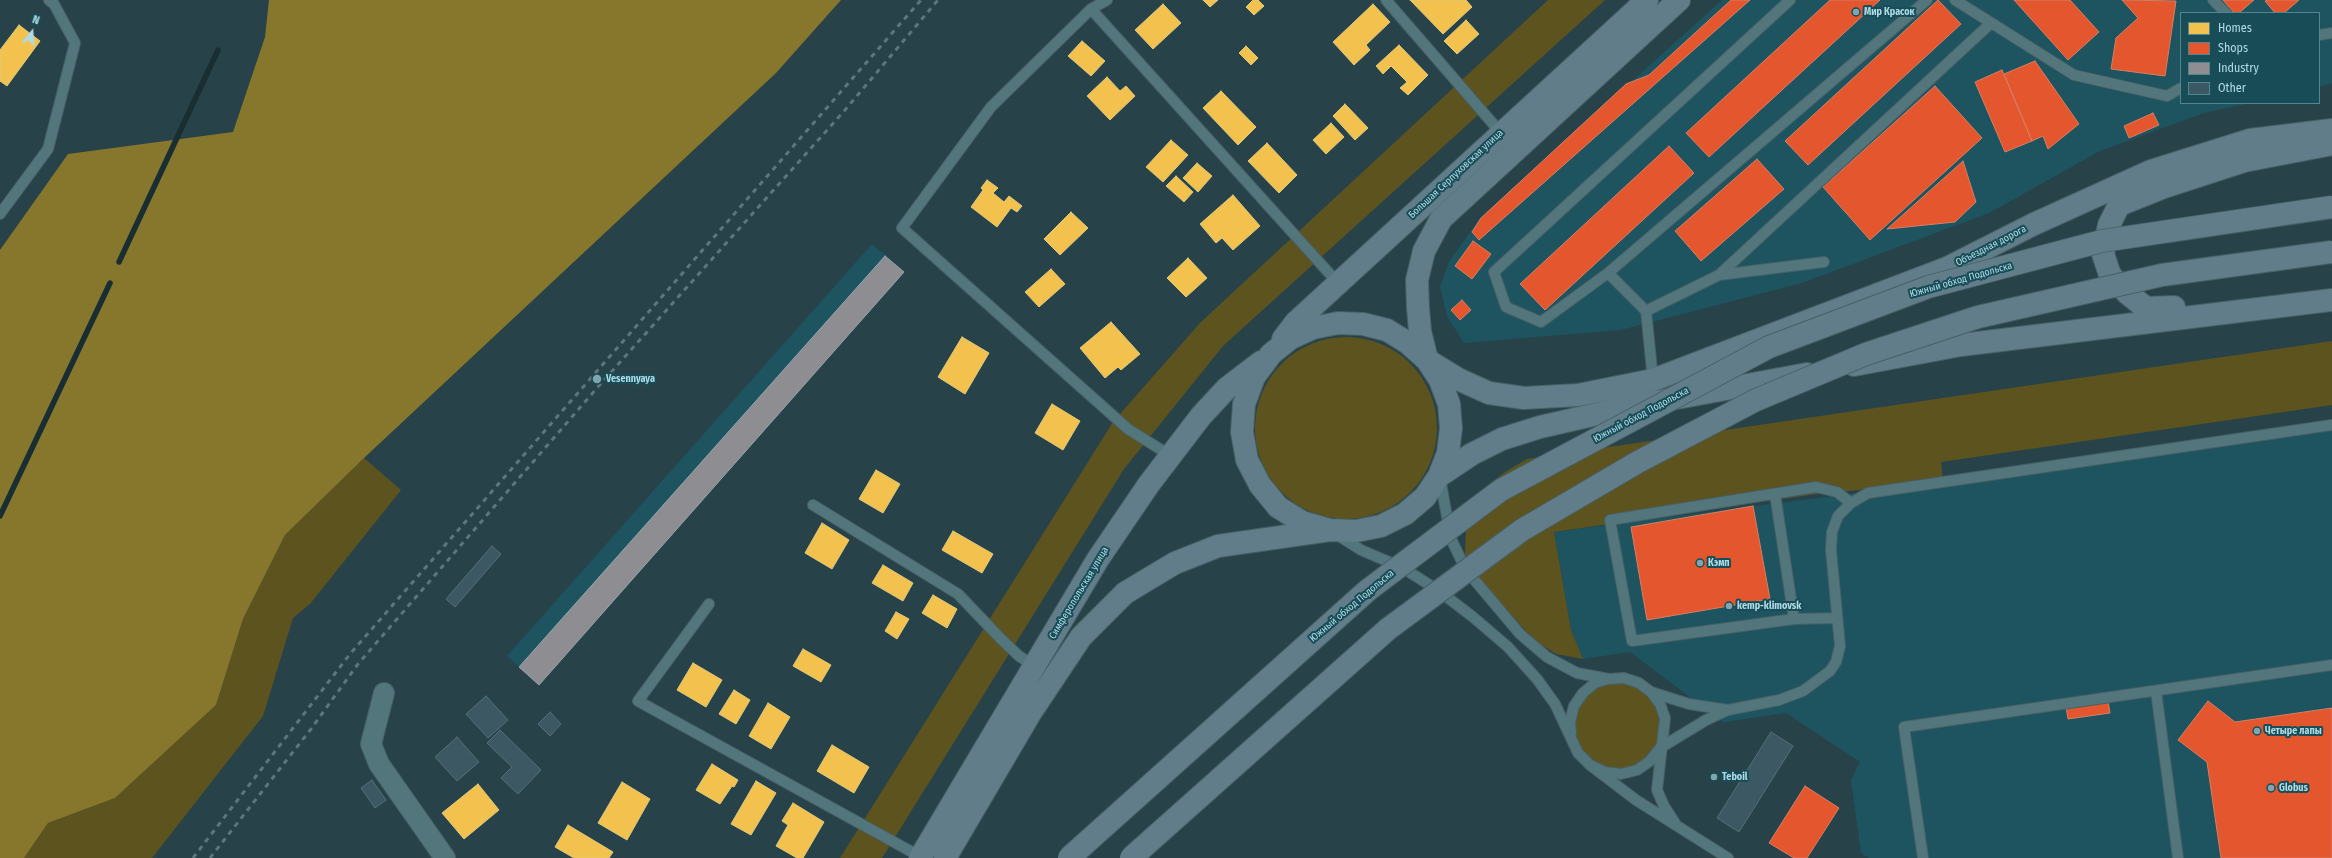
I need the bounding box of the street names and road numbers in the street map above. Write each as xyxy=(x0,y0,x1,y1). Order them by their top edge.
street label: Большая Серпуховская улица xyxy=(1406,127,1506,221)
street label: Объездная дорога xyxy=(1954,223,2028,269)
street label: Южный обход Подольска xyxy=(1908,260,2014,300)
street label: Южный обход Подольска xyxy=(1591,385,1691,445)
street label: Симферопольская улица xyxy=(1047,545,1111,641)
street label: Южный обход Подольска xyxy=(1307,567,1397,645)

